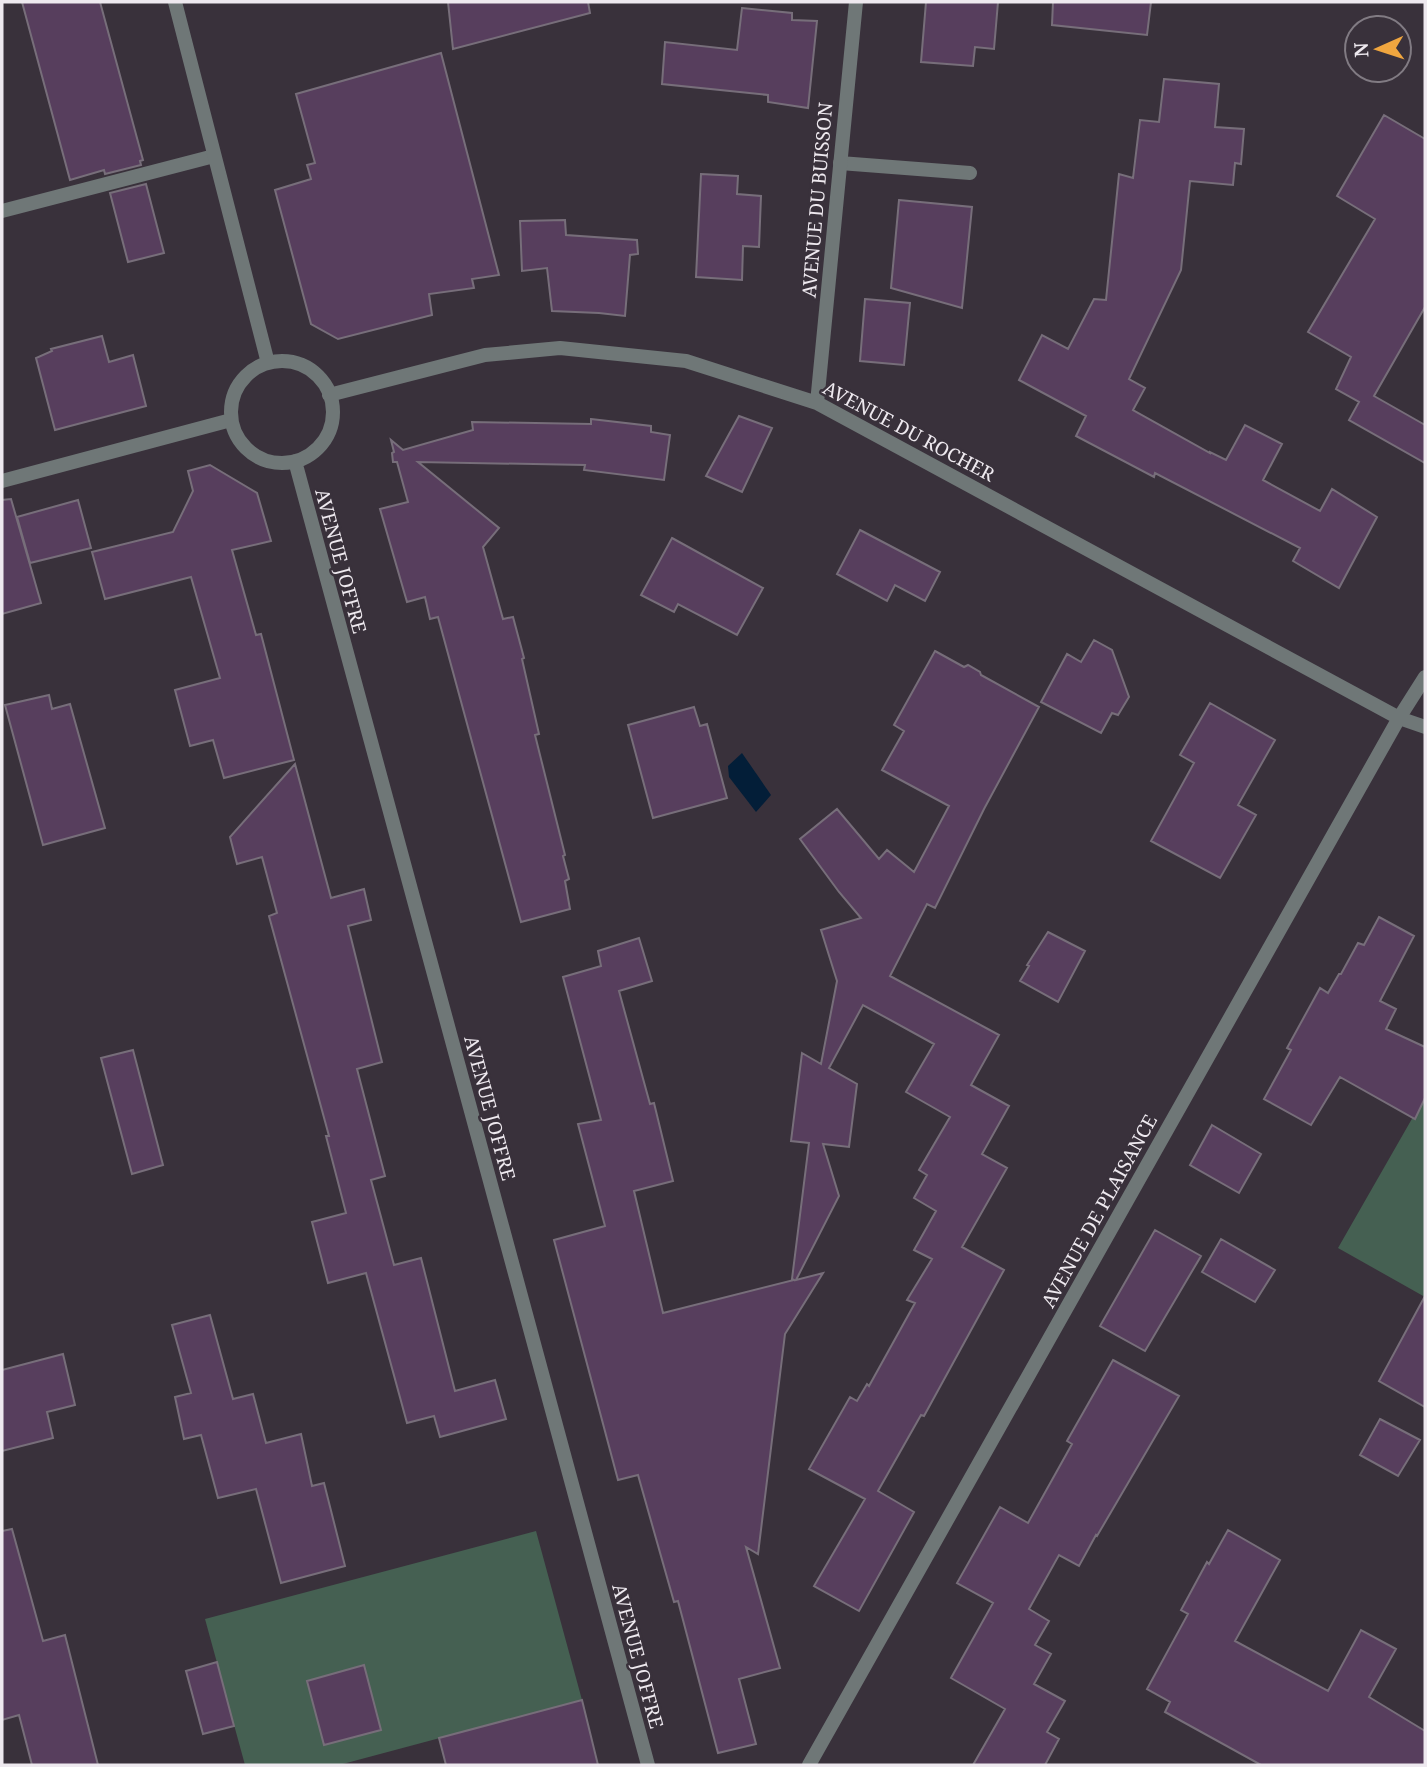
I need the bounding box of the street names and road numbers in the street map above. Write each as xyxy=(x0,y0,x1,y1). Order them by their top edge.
street label: AVENUE DU BUISSON xyxy=(796,101,838,299)
street label: AVENUE DU ROCHER xyxy=(819,375,1000,488)
street label: AVENUE JOFFRE xyxy=(309,486,373,636)
street label: AVENUE JOFFRE xyxy=(458,1033,522,1183)
street label: AVENUE DE PLAISANCE xyxy=(1035,1110,1163,1312)
street label: AVENUE JOFFRE xyxy=(606,1581,670,1731)

